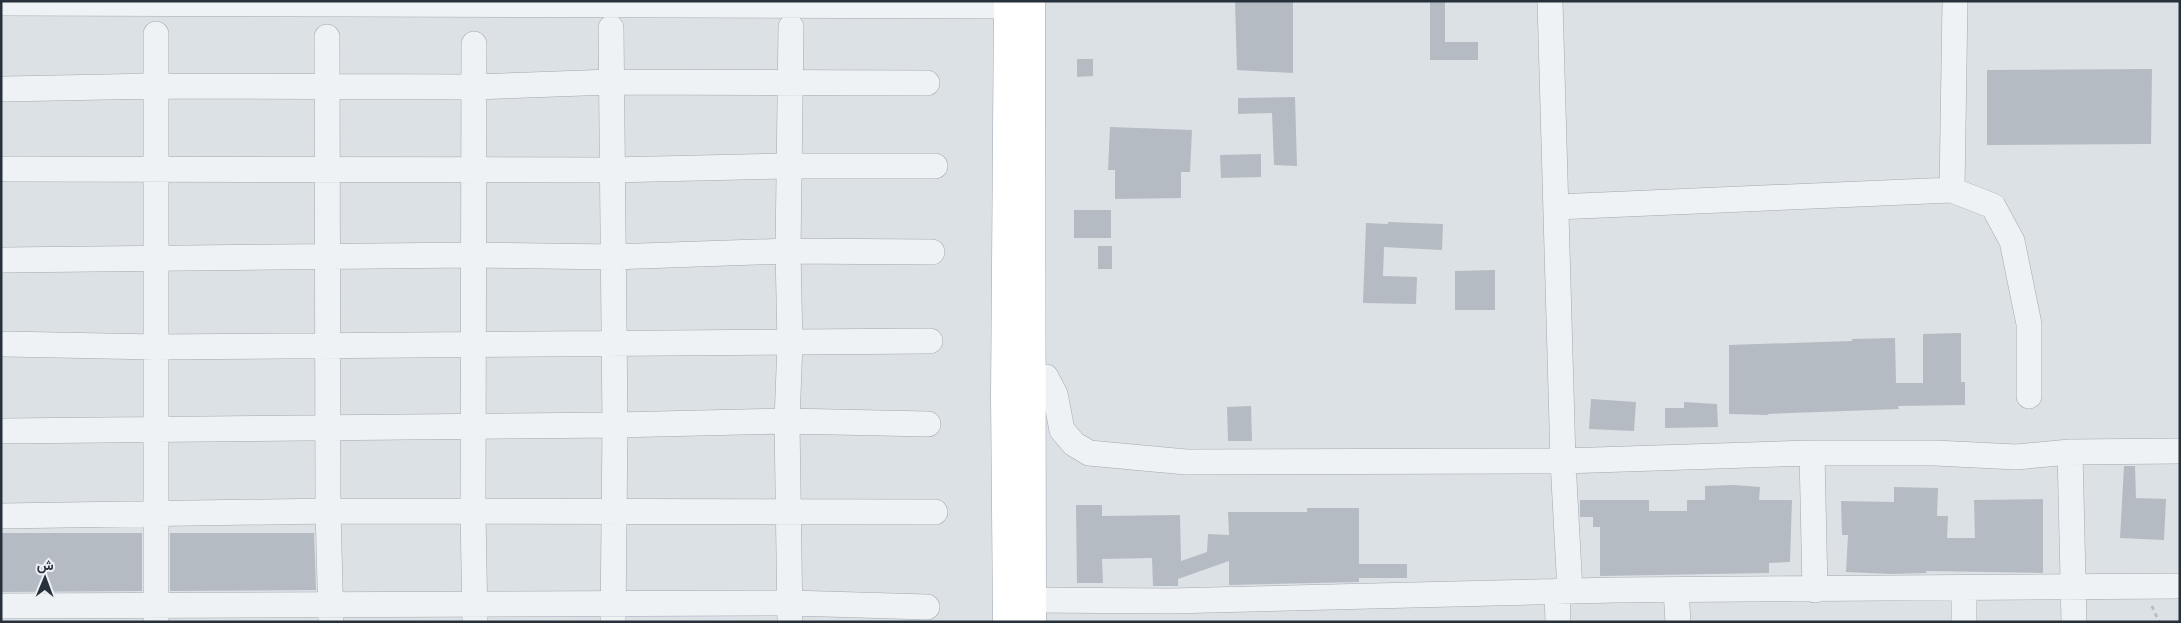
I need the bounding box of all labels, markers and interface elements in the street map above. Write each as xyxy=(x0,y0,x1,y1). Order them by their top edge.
north arrow xyxy=(20,553,70,603)
text: ش xyxy=(37,557,54,574)

